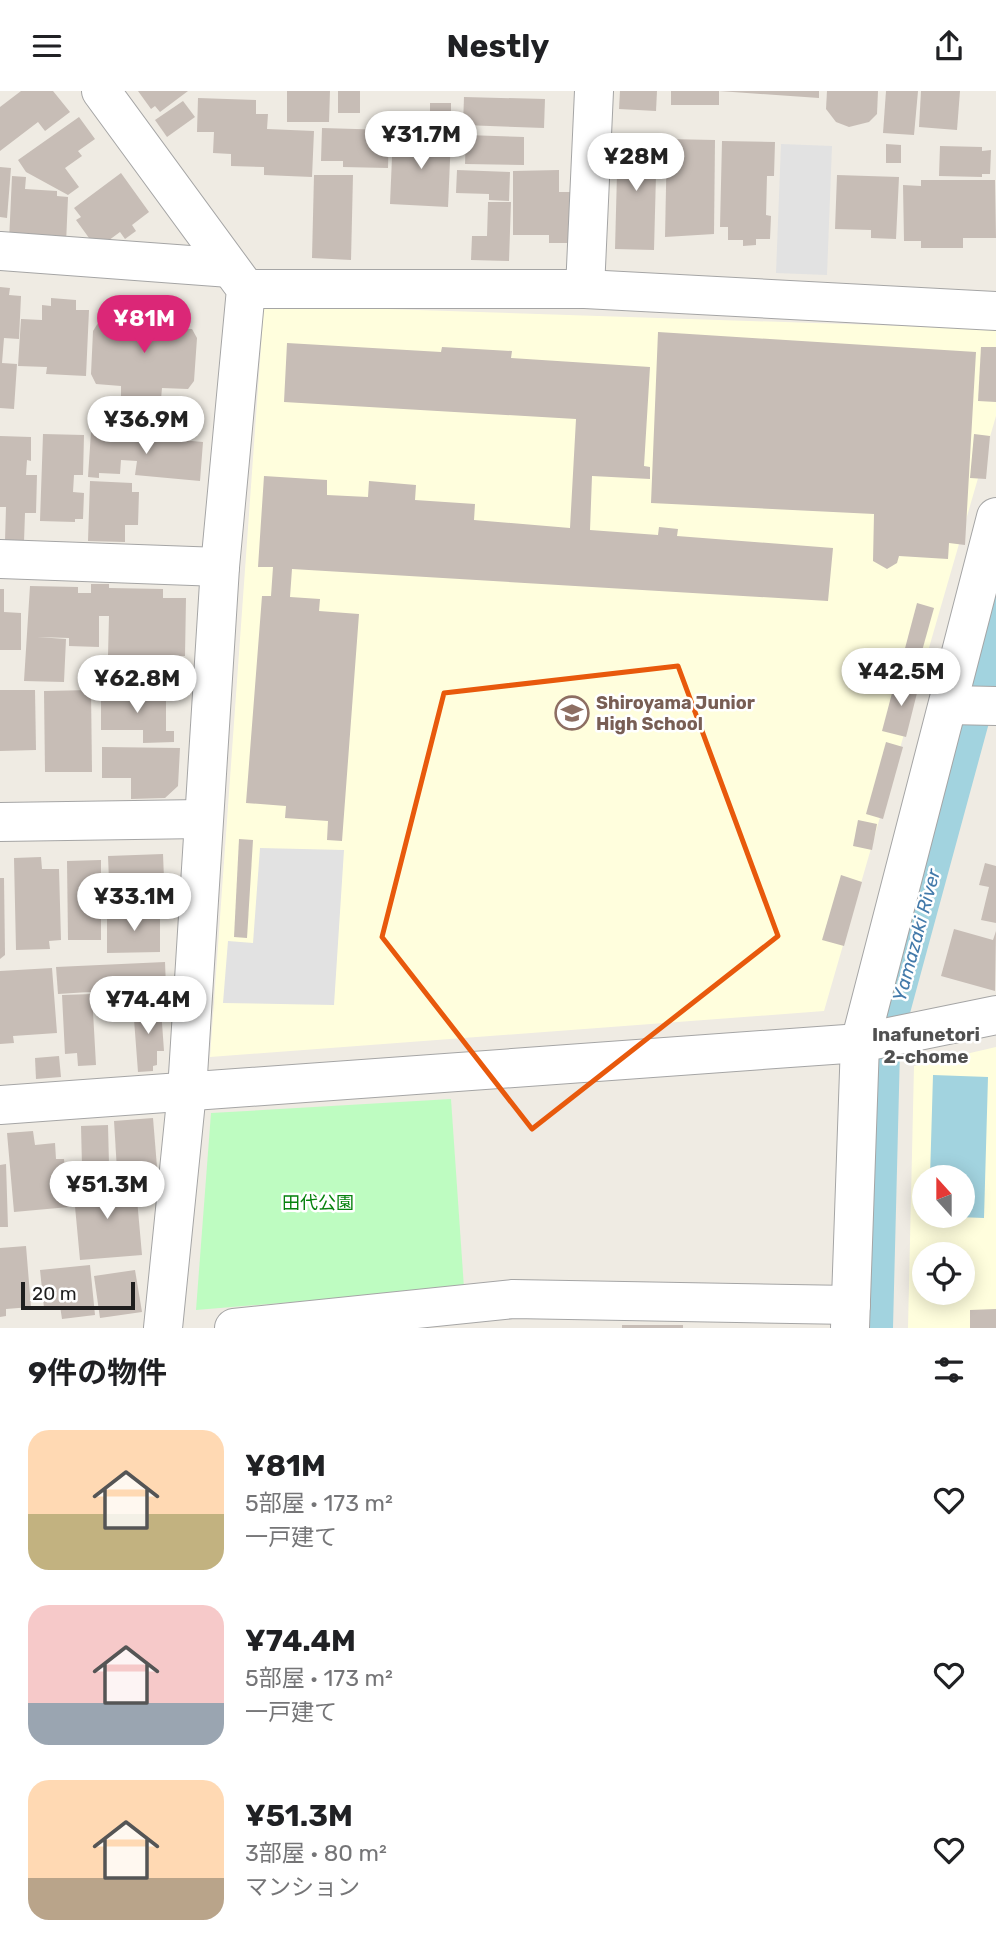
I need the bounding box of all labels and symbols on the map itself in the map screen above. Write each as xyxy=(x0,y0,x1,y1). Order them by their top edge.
pin: ¥31.7M xyxy=(364,111,478,171)
pin: ¥28M xyxy=(595,133,677,193)
pin: ¥81M xyxy=(103,295,185,355)
pin: ¥36.9M xyxy=(89,397,203,456)
pin: ¥42.5M xyxy=(844,649,958,708)
pin: ¥62.8M xyxy=(80,655,194,715)
place label: Shiroyama Junior High School xyxy=(596,692,755,735)
school or university icon: Shiroyama Junior High School xyxy=(553,694,591,732)
water label: Yamazaki River xyxy=(888,866,945,1004)
pin: ¥33.1M xyxy=(77,873,191,933)
pin: ¥74.4M xyxy=(91,977,205,1036)
district label: Inafunetori 2-chome xyxy=(872,1023,980,1068)
pin: ¥51.3M xyxy=(50,1161,164,1221)
north arrow xyxy=(912,1165,975,1229)
park label: 田代公園 xyxy=(282,1192,354,1214)
scale bar xyxy=(21,1279,135,1311)

